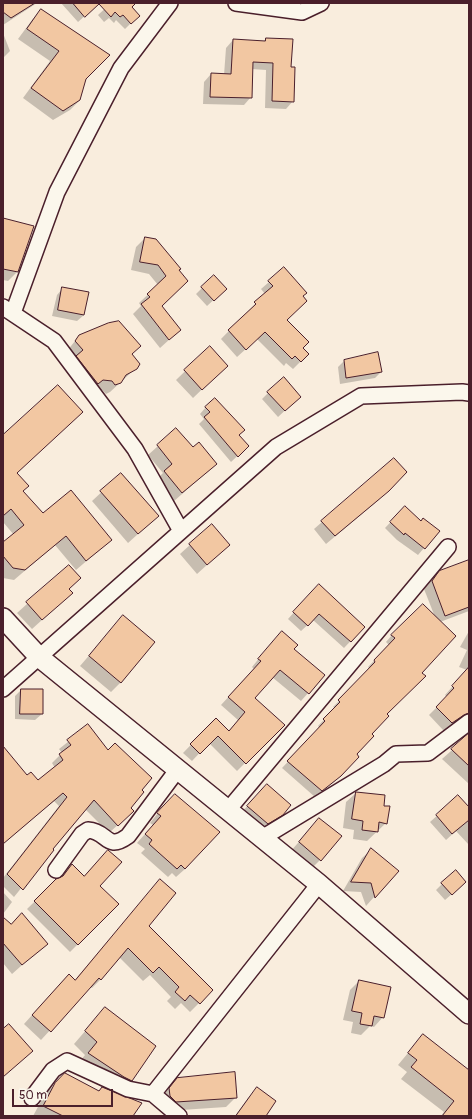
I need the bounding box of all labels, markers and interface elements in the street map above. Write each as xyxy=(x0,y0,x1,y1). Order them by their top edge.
scale bar xyxy=(14,1081,115,1107)
text: 50 m xyxy=(19,1088,47,1103)

